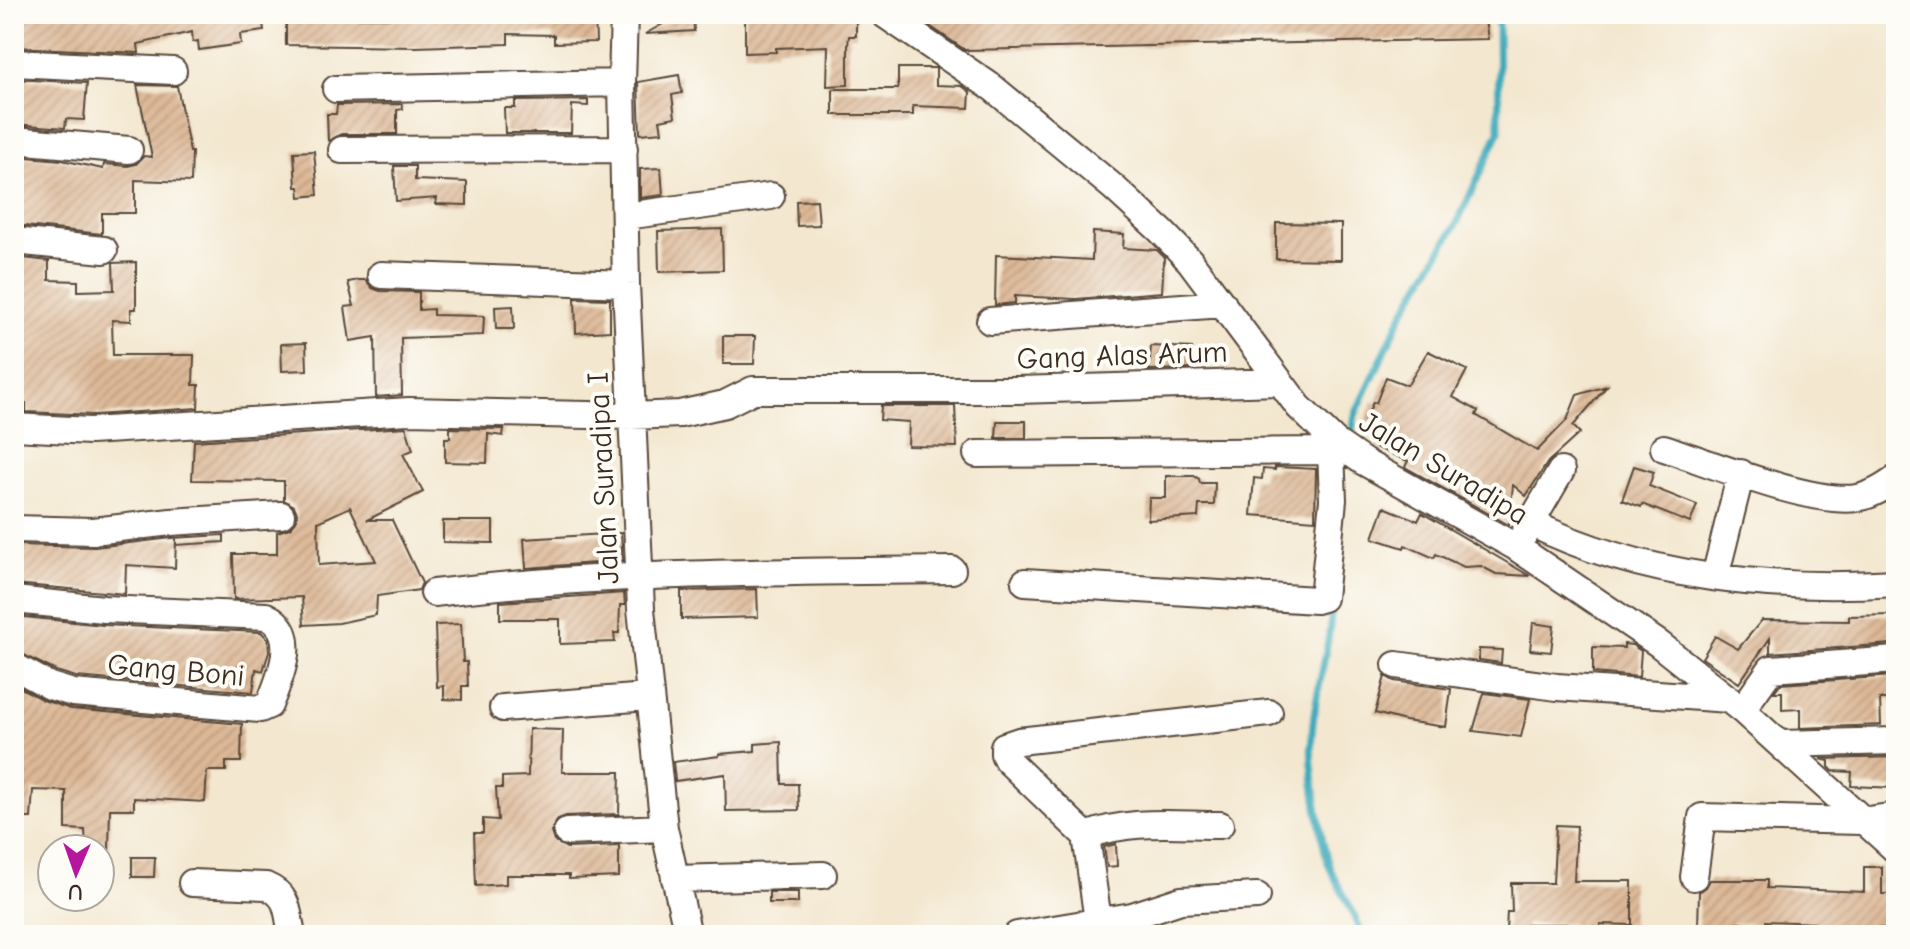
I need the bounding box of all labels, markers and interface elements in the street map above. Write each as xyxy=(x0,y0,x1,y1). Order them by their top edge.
street label: Gang Alas Arum xyxy=(1016,334,1228,377)
street label: Jalan Suradipa I xyxy=(580,371,627,585)
street label: Jalan Suradipa xyxy=(1353,404,1534,533)
street label: Gang Boni xyxy=(106,647,246,694)
north arrow xyxy=(36,833,116,913)
text: U xyxy=(68,879,83,905)

